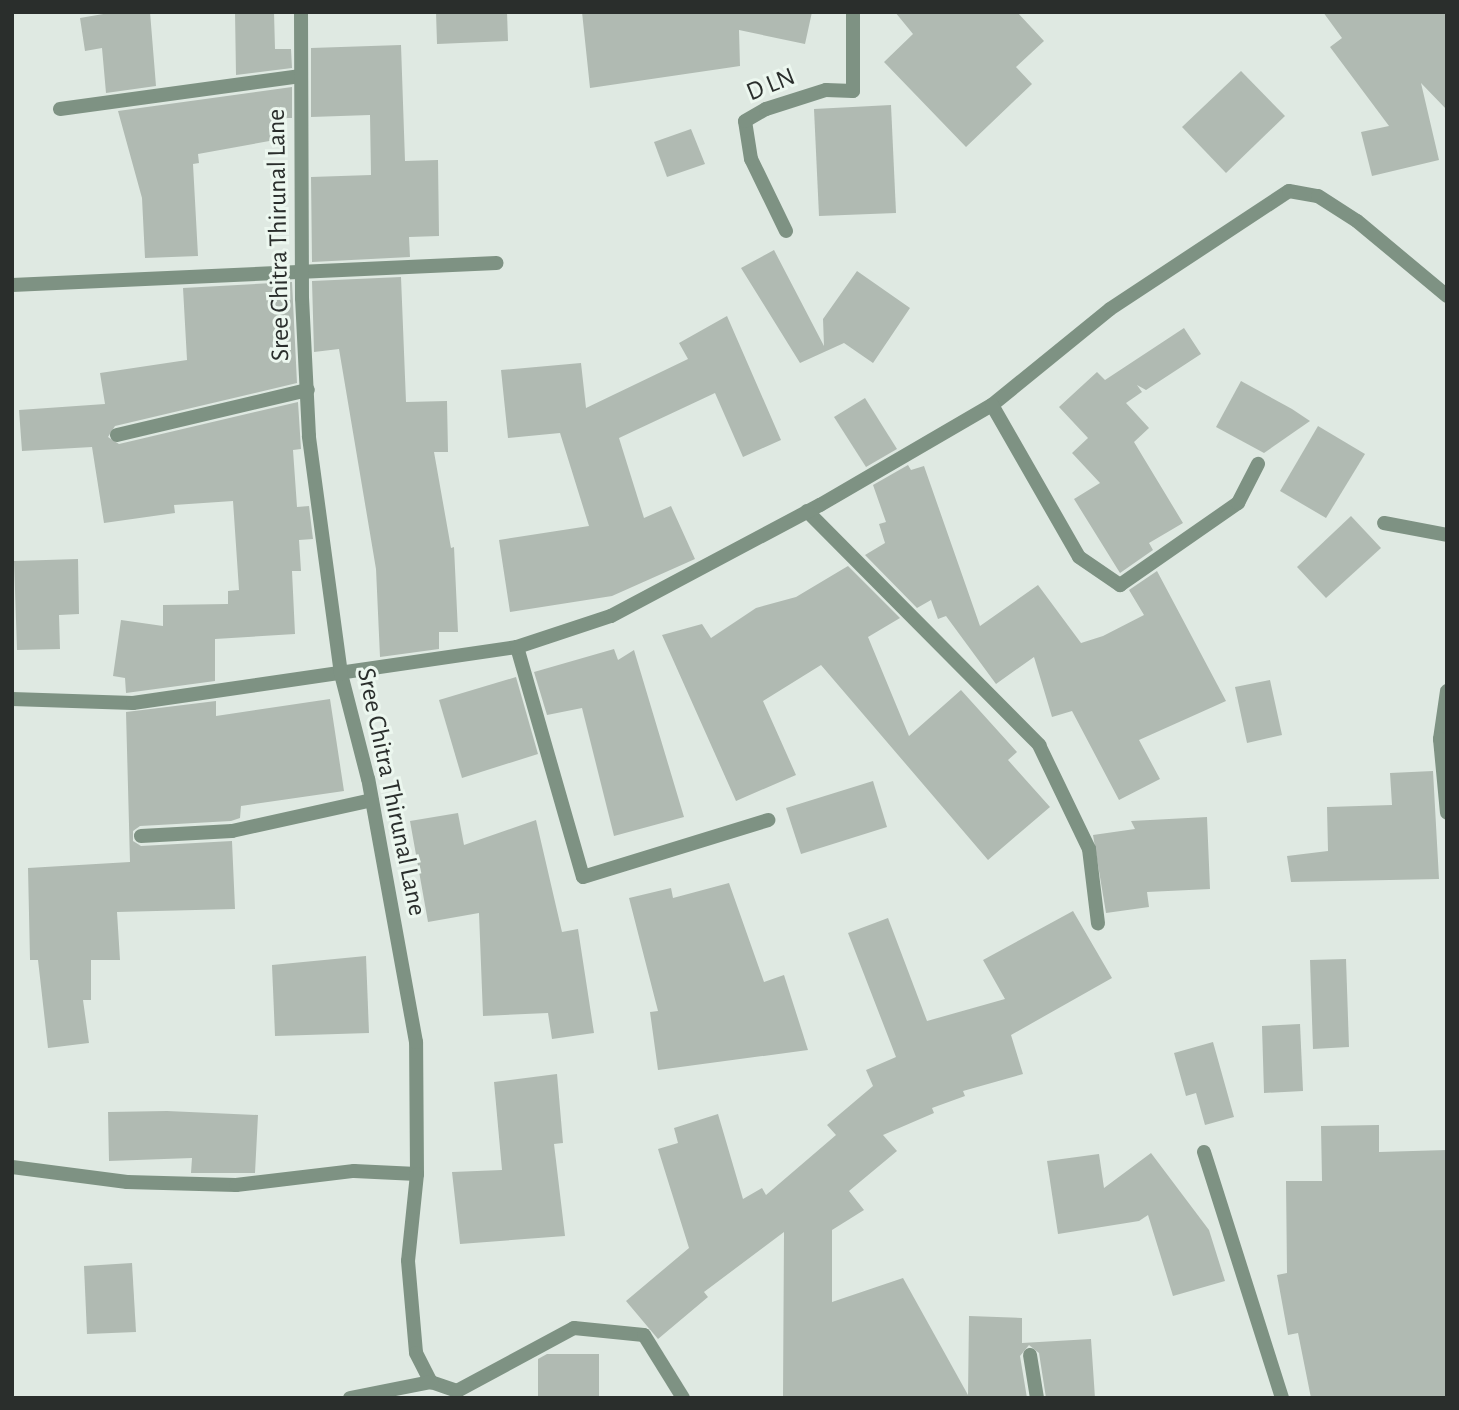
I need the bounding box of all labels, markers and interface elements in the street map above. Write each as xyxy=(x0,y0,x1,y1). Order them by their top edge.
street label: D LN xyxy=(742,61,800,109)
street label: Sree Chitra Thirunal Lane xyxy=(261,108,297,362)
street label: Sree Chitra Thirunal Lane xyxy=(349,665,433,919)

